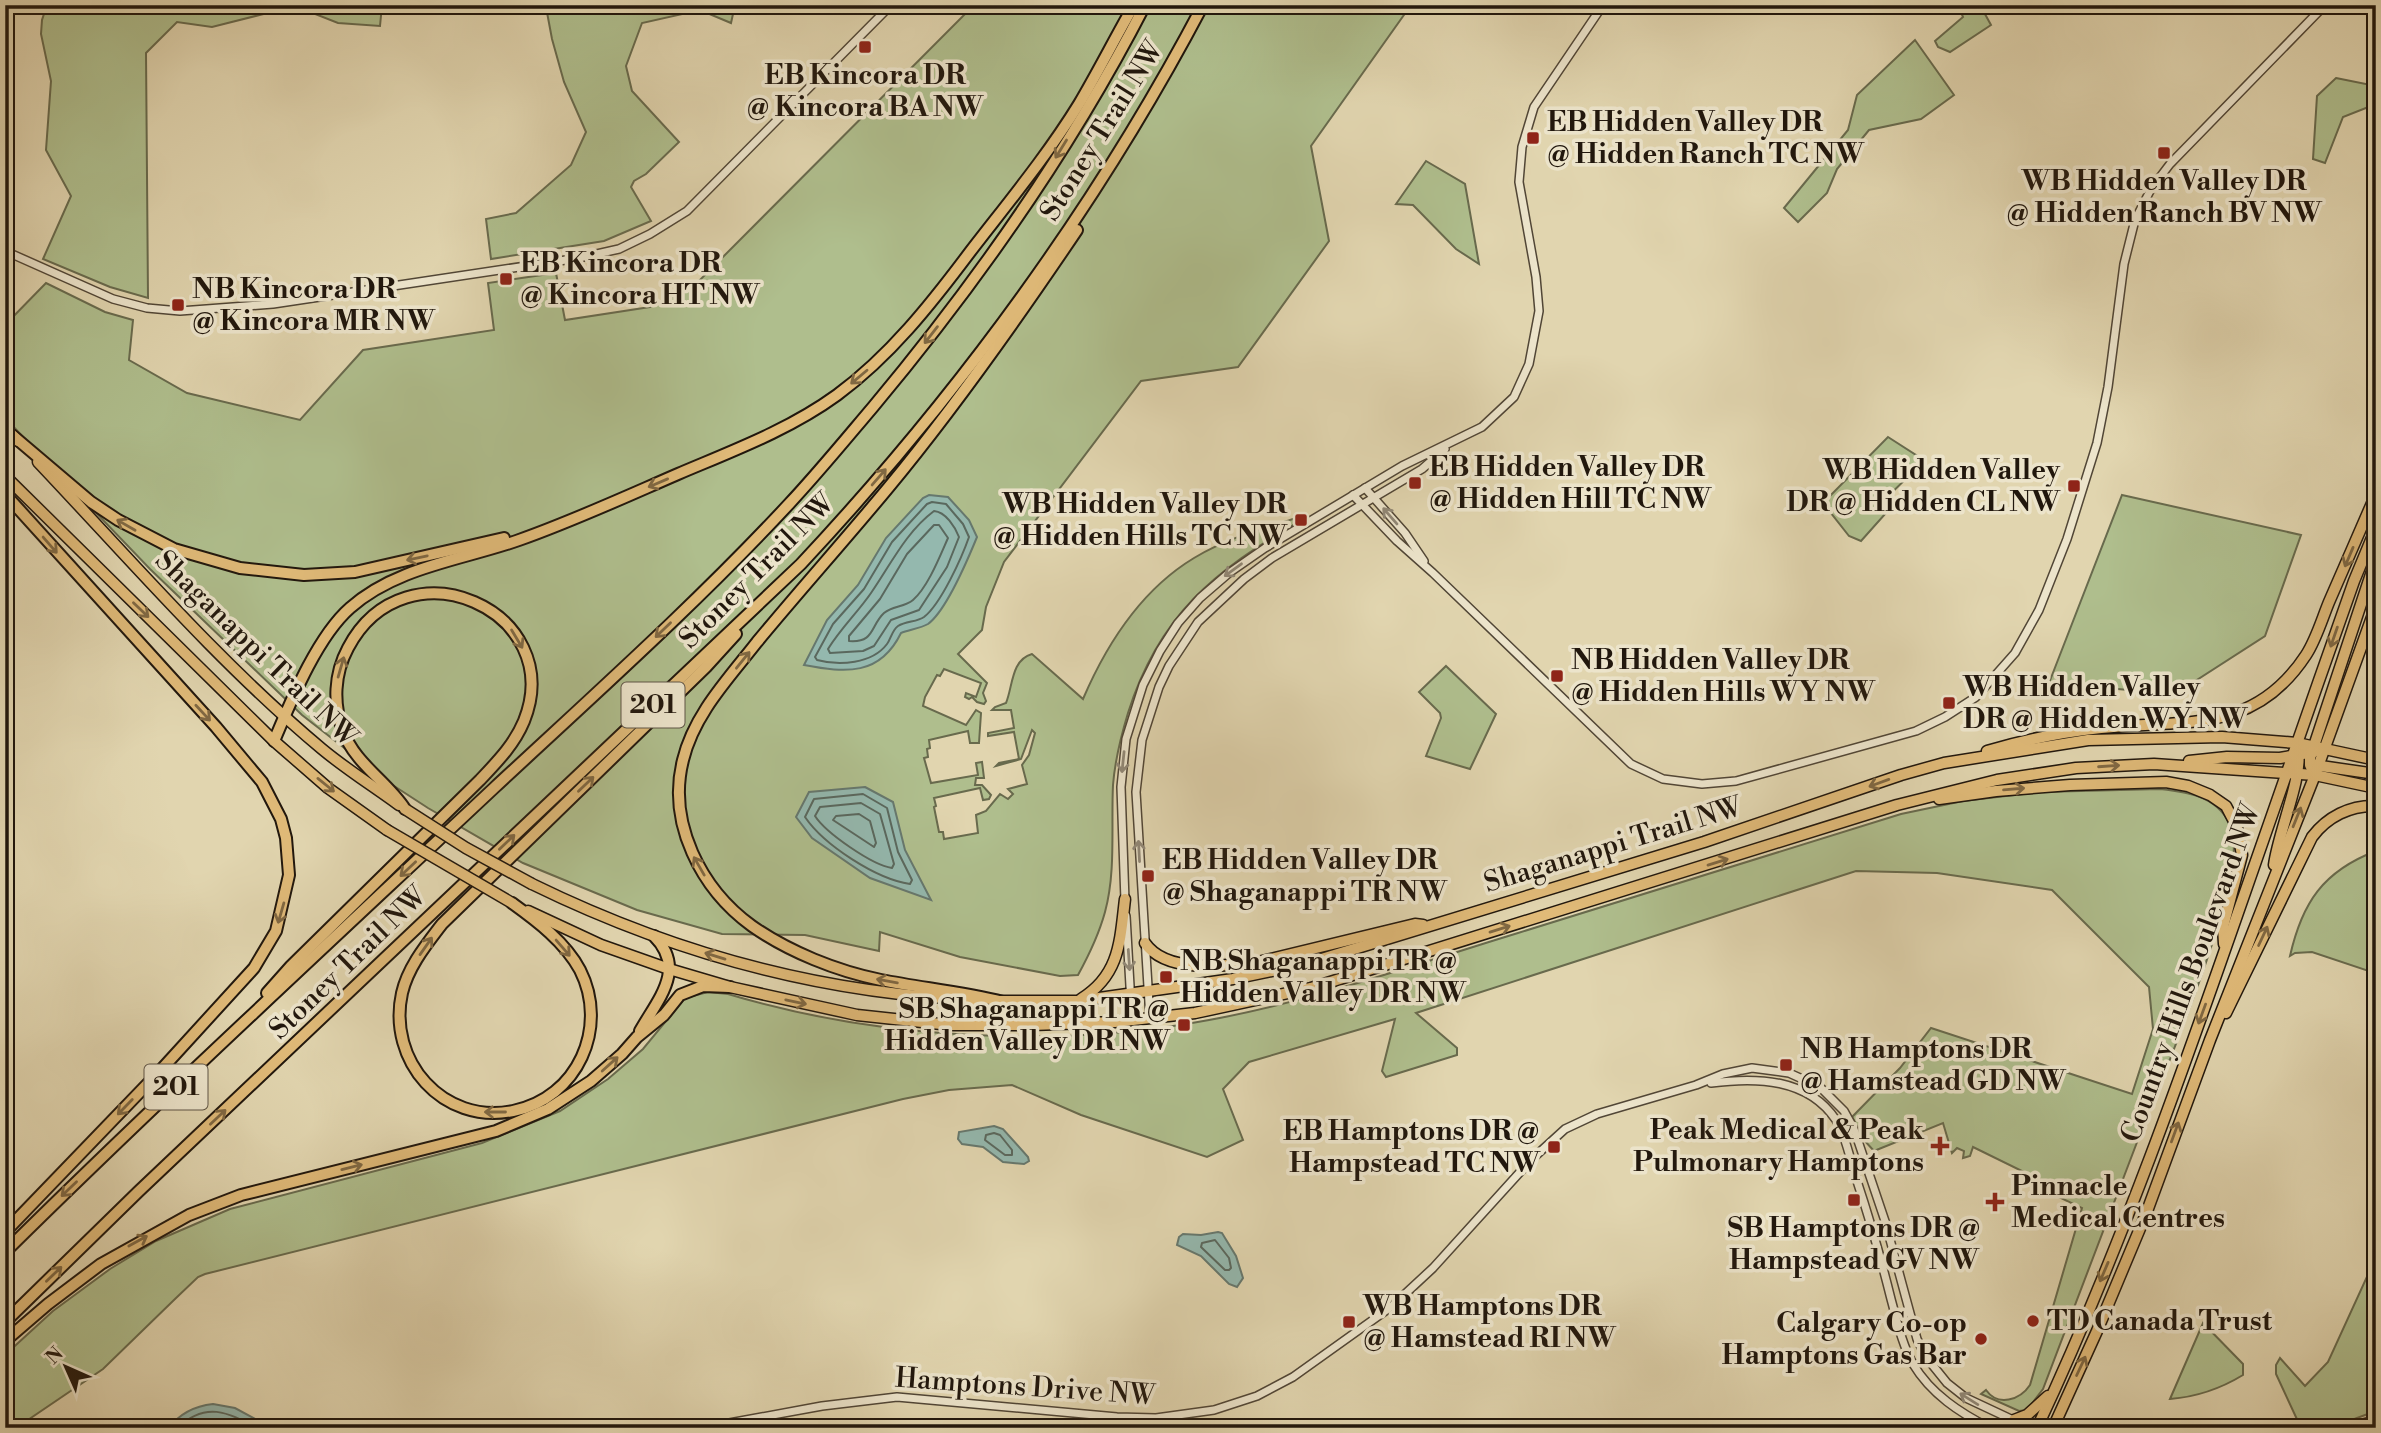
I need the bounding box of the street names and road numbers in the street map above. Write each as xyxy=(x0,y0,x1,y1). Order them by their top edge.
street label: Stoney Trail NW xyxy=(1033,33,1172,227)
street label: Stoney Trail NW xyxy=(672,485,843,656)
street label: Shaganappi Trail NW xyxy=(147,543,366,756)
road number: 201 xyxy=(622,682,684,727)
street label: Shaganappi Trail NW xyxy=(1480,789,1748,901)
street label: Country Hills Boulevard NW xyxy=(2113,797,2269,1147)
street label: Stoney Trail NW xyxy=(262,878,435,1047)
road number: 201 xyxy=(144,1064,208,1110)
street label: Hamptons Drive NW xyxy=(894,1360,1158,1414)

